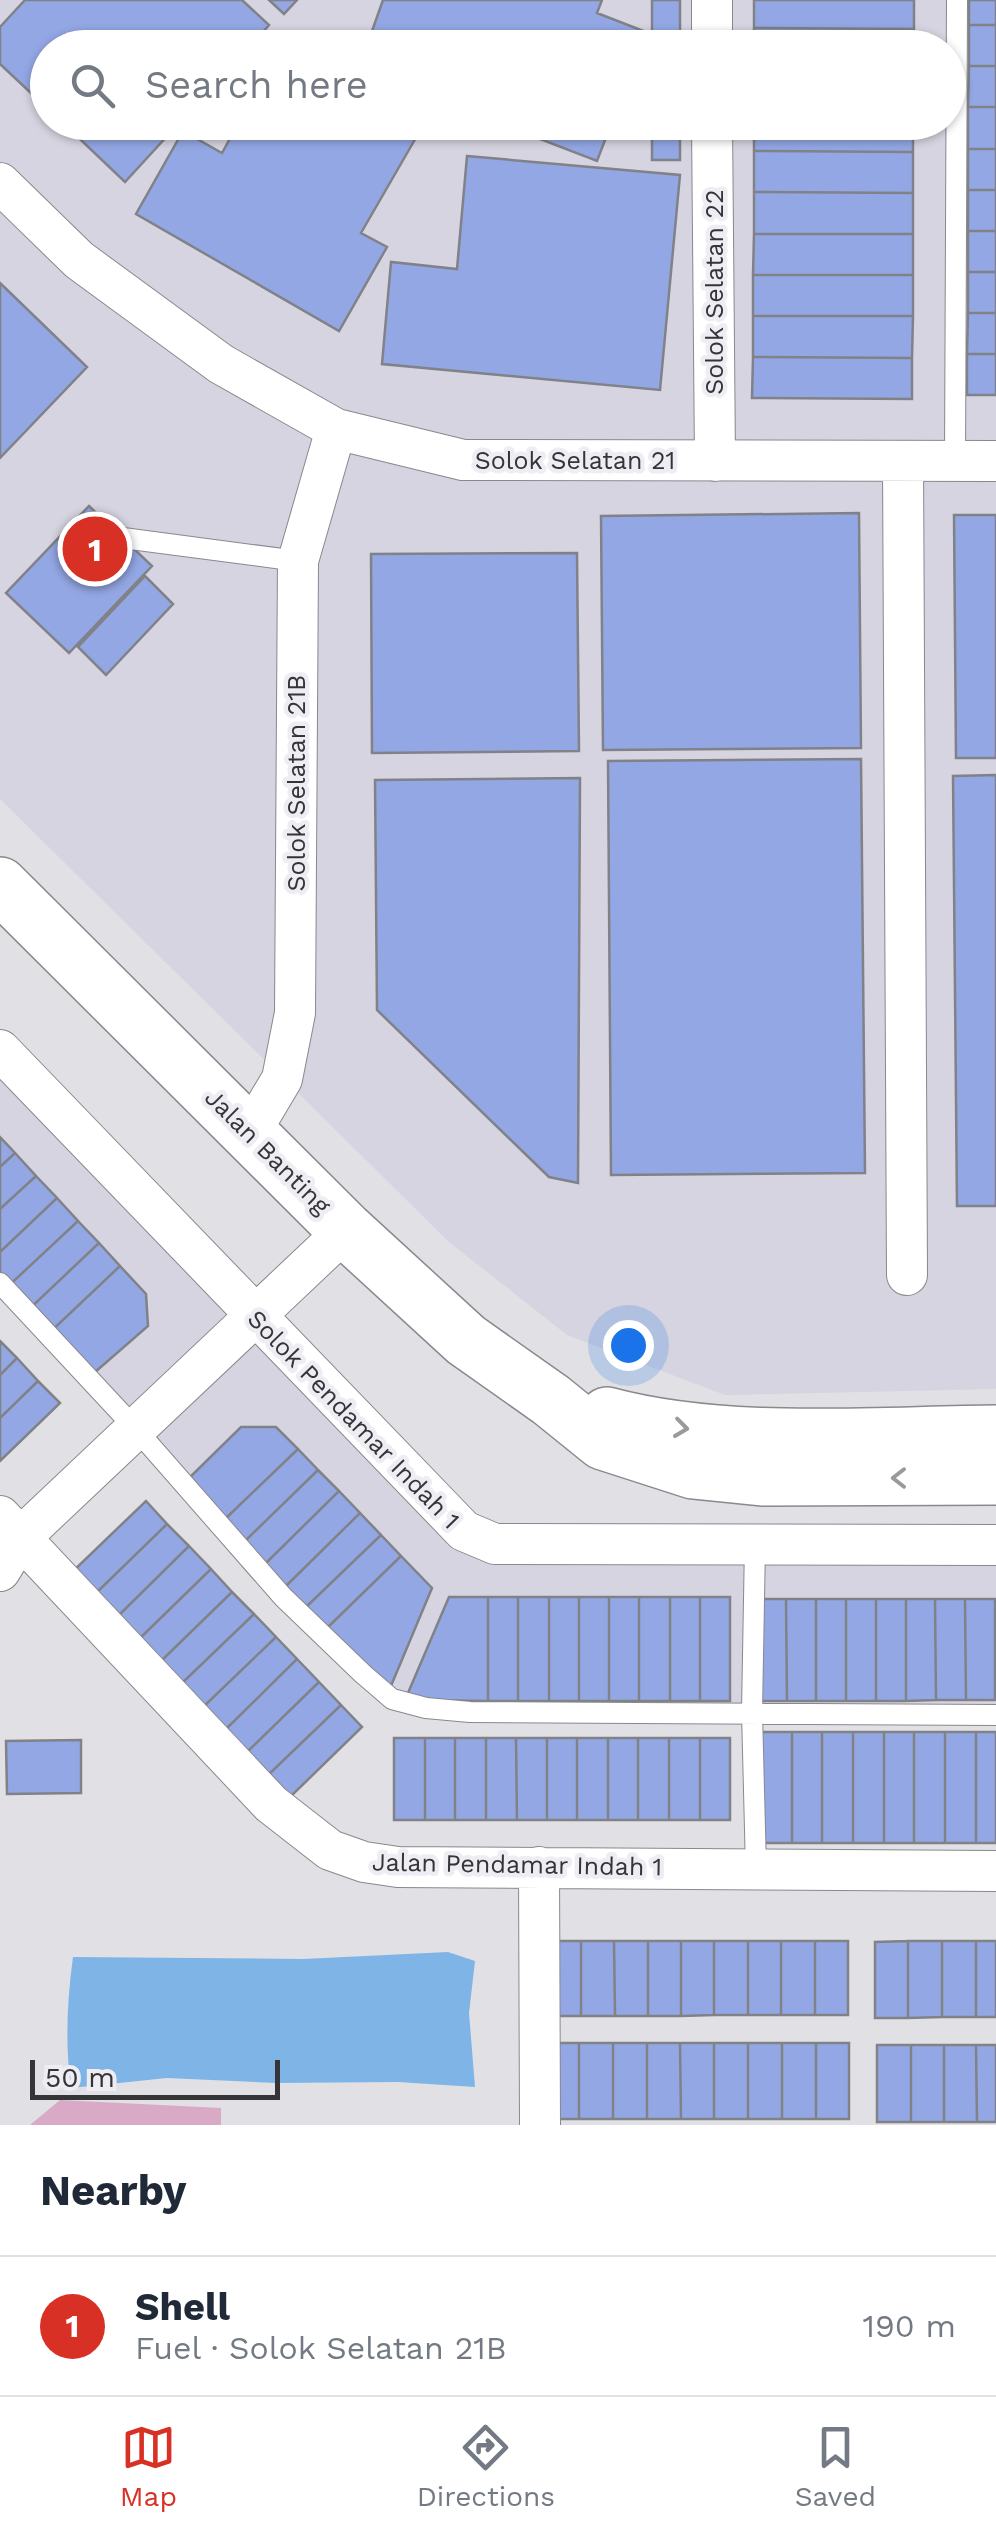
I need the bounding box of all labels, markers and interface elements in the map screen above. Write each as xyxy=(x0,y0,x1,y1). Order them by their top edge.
search box xyxy=(30,30,966,140)
icon: search xyxy=(65,58,120,113)
text: Search here xyxy=(145,63,368,107)
street label: Solok Selatan 22 xyxy=(700,189,729,395)
street label: Solok Selatan 21 xyxy=(475,446,675,475)
pin: 1 xyxy=(62,512,128,586)
street label: Solok Selatan 21B xyxy=(282,675,311,891)
street label: Jalan Banting xyxy=(199,1083,337,1221)
street label: Solok Pendamar Indah 1 xyxy=(242,1304,466,1535)
your location xyxy=(603,1320,654,1371)
one-way arrow xyxy=(673,1417,689,1438)
one-way arrow xyxy=(890,1467,906,1489)
street label: Jalan Pendamar Indah 1 xyxy=(372,1847,662,1882)
scale bar xyxy=(30,2055,280,2100)
text: 50 m xyxy=(45,2061,115,2094)
text: Nearby xyxy=(40,2166,187,2215)
text: Shell xyxy=(135,2285,230,2329)
text: 1 xyxy=(66,2307,79,2345)
text: 190 m xyxy=(862,2307,956,2345)
text: Fuel · Solok Selatan 21B xyxy=(135,2329,507,2367)
tab: Map xyxy=(120,2420,177,2513)
tab: Directions xyxy=(417,2420,555,2513)
tab: Saved xyxy=(795,2420,876,2513)

